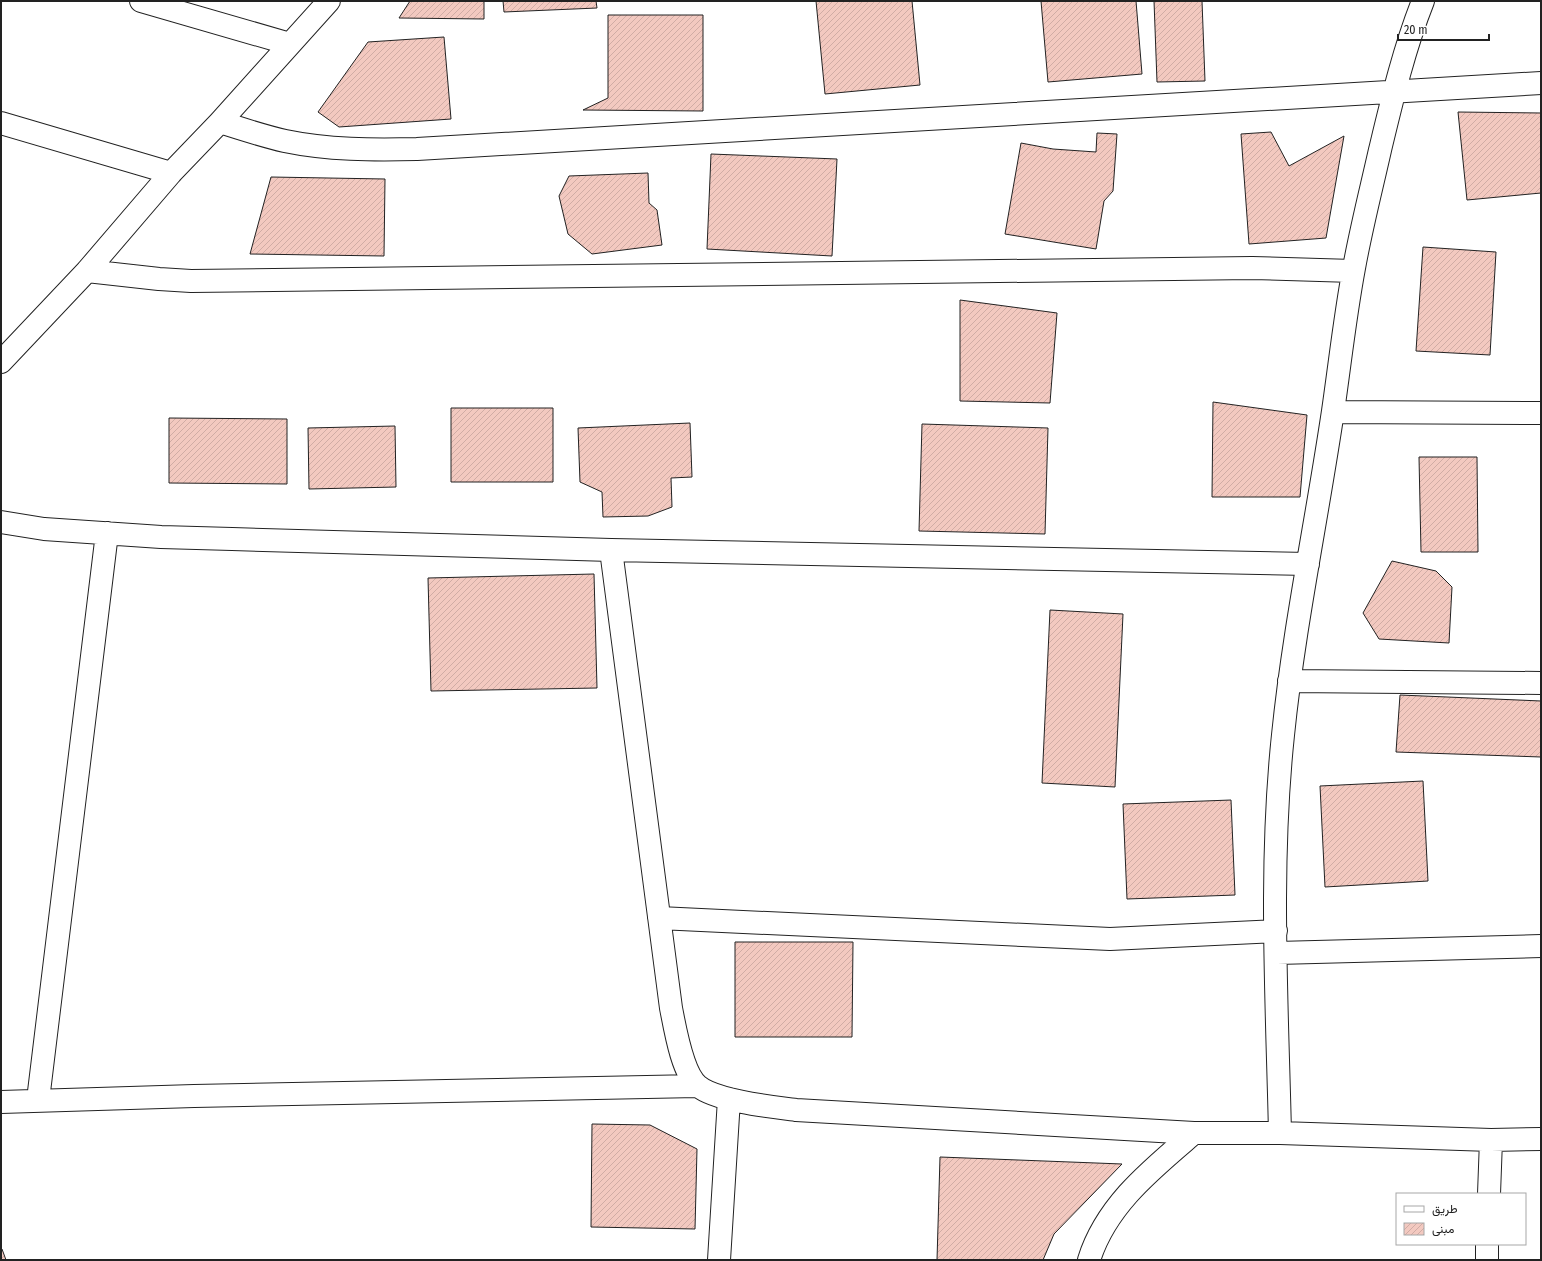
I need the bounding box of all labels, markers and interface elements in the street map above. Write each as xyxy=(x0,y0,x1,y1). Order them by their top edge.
scale bar xyxy=(1398,16,1489,42)
text: 20 m xyxy=(1404,23,1428,37)
legend xyxy=(1396,1193,1526,1245)
text: طريق xyxy=(1432,1202,1458,1217)
text: مبنى xyxy=(1432,1222,1454,1237)

